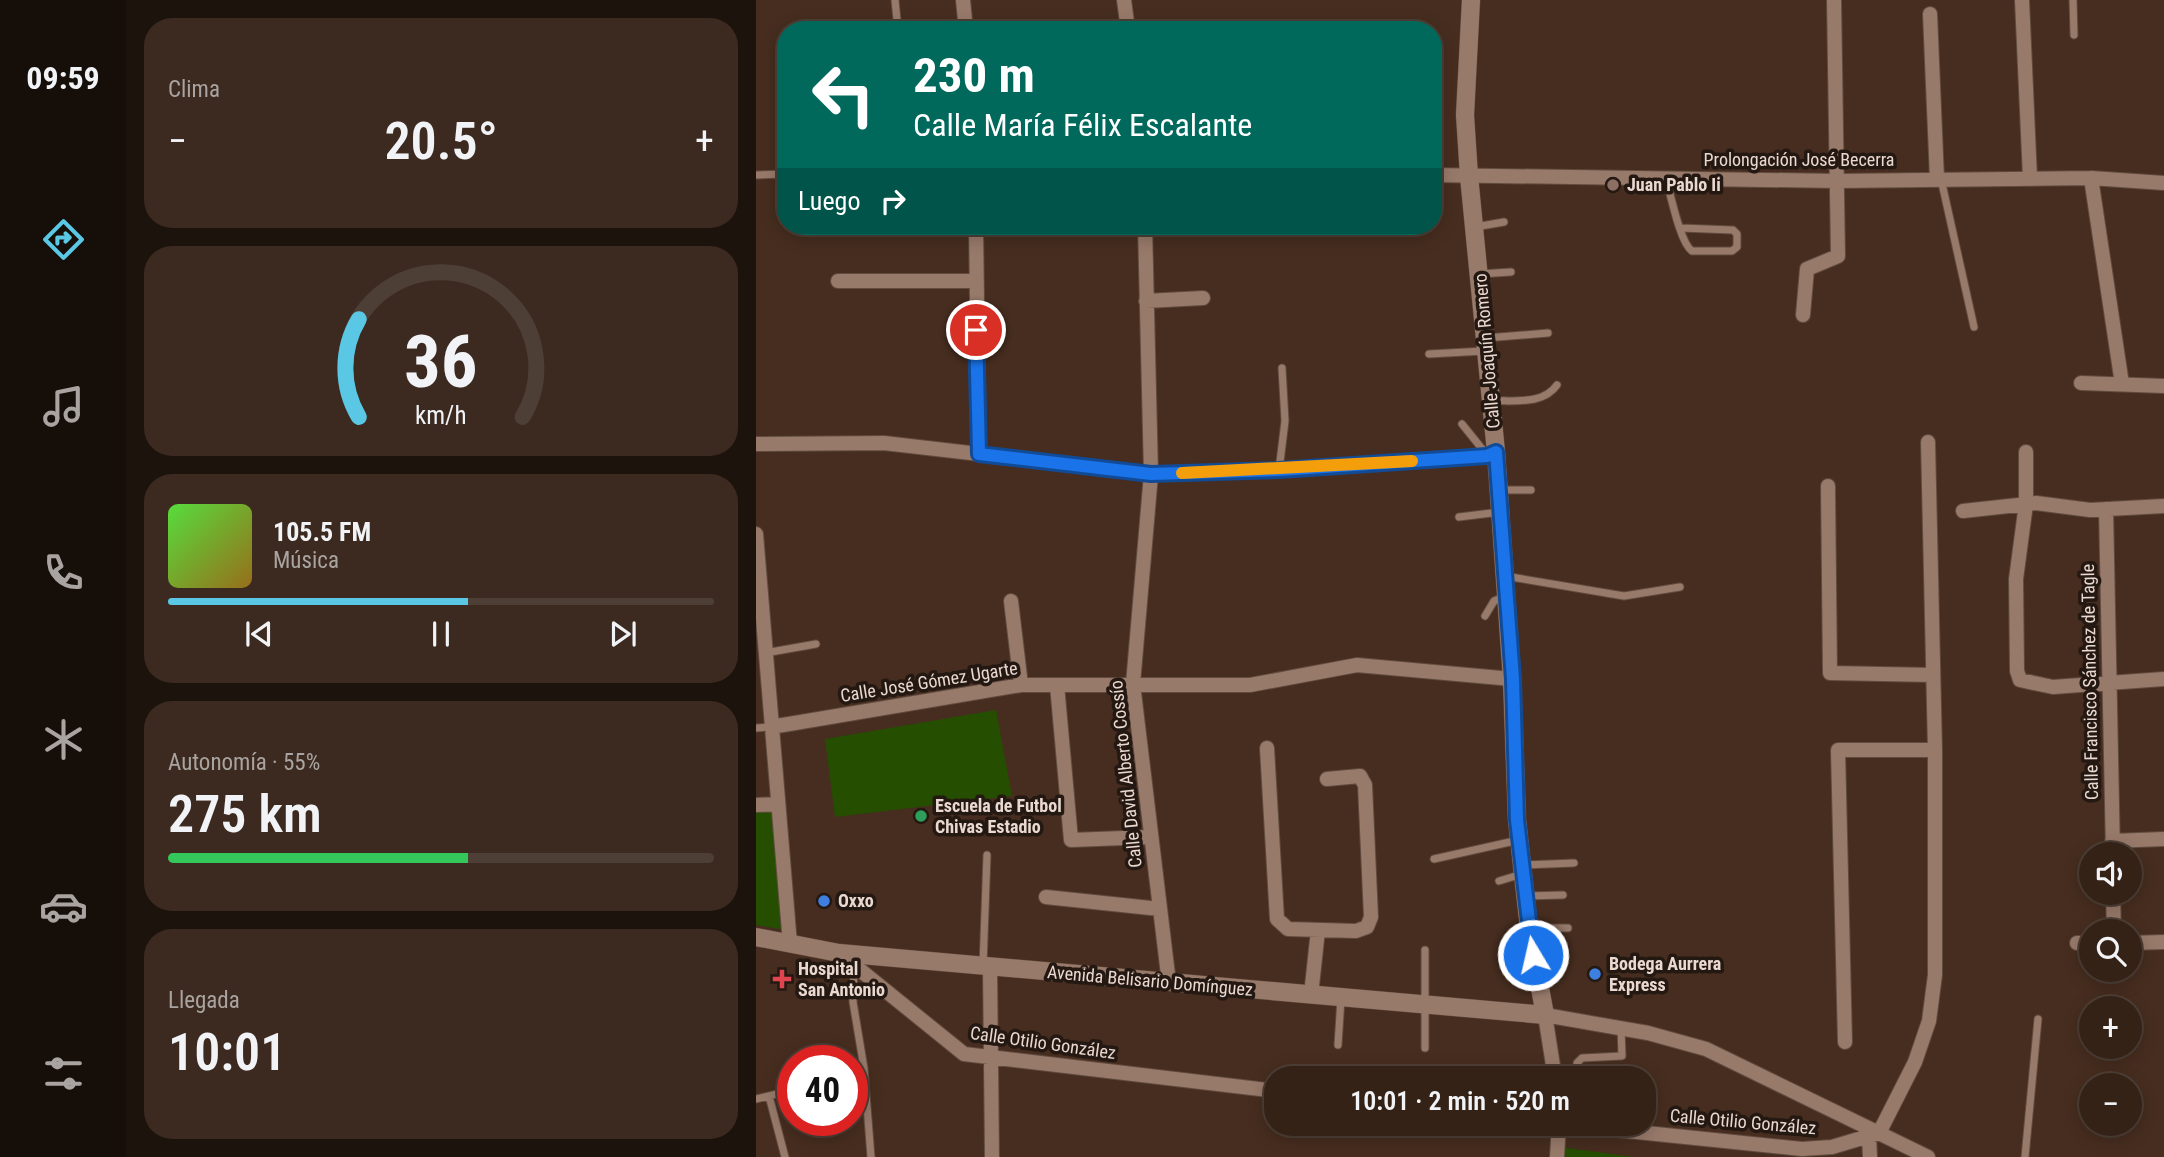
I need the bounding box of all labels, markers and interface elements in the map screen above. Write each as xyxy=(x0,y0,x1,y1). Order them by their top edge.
text: 230 m xyxy=(913,47,1035,104)
icon: left xyxy=(798,49,889,140)
text: 09:59 xyxy=(26,59,100,97)
text: Clima xyxy=(168,76,220,103)
text: Calle María Félix Escalante xyxy=(913,106,1252,144)
text: 20.5° xyxy=(384,111,498,172)
text: − xyxy=(168,119,187,163)
text: + xyxy=(695,119,714,163)
street label: Prolongación José Becerra xyxy=(1704,149,1894,170)
place label: Juan Pablo Ii xyxy=(1627,174,1721,195)
marker: Juan Pablo Ii xyxy=(1605,177,1621,193)
icon: right xyxy=(874,182,912,220)
text: Luego xyxy=(798,186,860,216)
icon: directions xyxy=(39,215,88,264)
street label: Calle Joaquín Romero xyxy=(1469,273,1504,430)
pin xyxy=(946,300,1006,360)
icon: arrive xyxy=(957,311,995,349)
text: 36 xyxy=(404,319,478,405)
icon: music xyxy=(39,382,88,431)
text: km/h xyxy=(415,400,467,429)
text: 105.5 FM xyxy=(273,517,371,547)
text: Música xyxy=(273,547,339,574)
icon: phone xyxy=(39,548,88,597)
street label: Calle Francisco Sánchez de Tagle xyxy=(2077,564,2102,800)
icon: previous xyxy=(240,615,278,653)
icon: pause xyxy=(422,615,460,653)
icon: next xyxy=(604,615,642,653)
street label: Calle José Gómez Ugarte xyxy=(839,657,1019,706)
street label: Calle David Alberto Cossío xyxy=(1105,679,1146,869)
icon: climate xyxy=(39,715,88,764)
text: Autonomía · 55% xyxy=(168,749,320,776)
text: 275 km xyxy=(168,784,322,845)
place label: Escuela de Futbol Chivas Estadio xyxy=(935,795,1062,837)
marker: Escuela de Futbol Chivas Estadio xyxy=(913,808,929,824)
map controls xyxy=(2079,842,2142,1136)
button: sound xyxy=(2079,842,2142,905)
icon: car xyxy=(39,882,88,931)
place label: Oxxo xyxy=(838,890,874,911)
marker: Oxxo xyxy=(816,893,832,909)
position arrow xyxy=(1496,918,1570,992)
button: search xyxy=(2079,919,2142,982)
place label: Bodega Aurrera Express xyxy=(1609,953,1721,995)
place label: Hospital San Antonio xyxy=(798,958,885,1000)
street label: Avenida Belisario Domínguez xyxy=(1046,961,1254,1000)
marker: Bodega Aurrera Express xyxy=(1587,966,1603,982)
marker: Hospital San Antonio xyxy=(772,969,792,989)
text: Llegada xyxy=(168,987,240,1014)
button: + xyxy=(2079,996,2142,1059)
text: 10:01 xyxy=(168,1022,286,1083)
street label: Calle Otilio González xyxy=(969,1022,1117,1063)
speed limit sign: 40 xyxy=(777,1045,868,1136)
icon: filters xyxy=(39,1049,88,1098)
button: − xyxy=(2079,1073,2142,1136)
text: 10:01 · 2 min · 520 m xyxy=(1350,1086,1570,1116)
street label: Calle Otilio González xyxy=(1669,1105,1817,1138)

